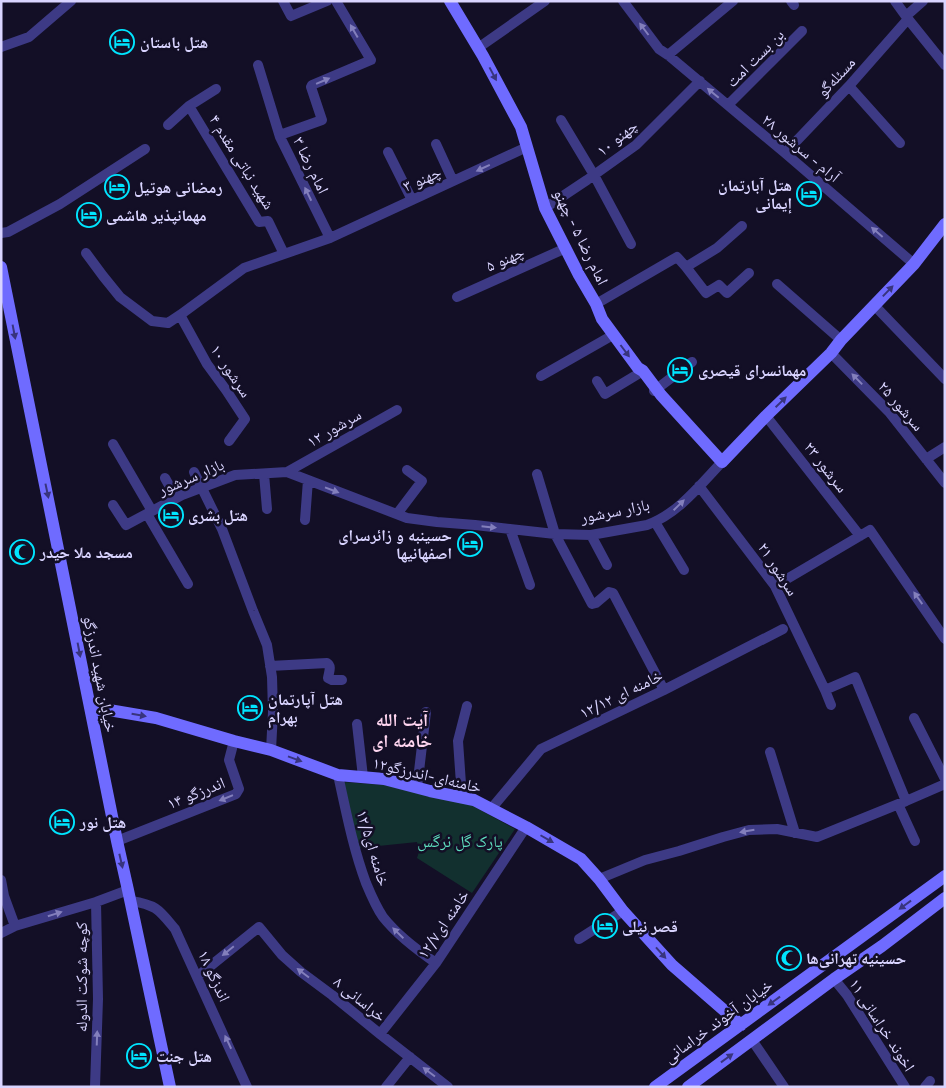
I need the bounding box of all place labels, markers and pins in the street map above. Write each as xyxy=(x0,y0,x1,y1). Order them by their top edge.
hotel icon: هتل باستان xyxy=(109,29,135,55)
place label: هتل باستان xyxy=(140,32,208,53)
hotel icon: رمضانی هوتیل xyxy=(104,174,130,200)
place label: هتل آبارتمان إیمانی xyxy=(718,175,792,214)
place label: رمضانی هوتیل xyxy=(134,177,222,198)
hotel icon: هتل آبارتمان إیمانی xyxy=(796,181,822,207)
hotel icon: مهمانپذیر هاشمی xyxy=(76,202,102,228)
place label: مهمانپذیر هاشمی xyxy=(106,205,207,226)
hotel icon: مهمانسرای قیصری xyxy=(667,357,693,383)
place label: مهمانسرای قیصری xyxy=(698,360,806,381)
hotel icon: هتل بشری xyxy=(158,502,184,528)
place label: هتل بشری xyxy=(188,505,248,526)
place label: حسینبه و زائرسرای اصفهانیها xyxy=(338,525,452,564)
hotel icon: حسینبه و زائرسرای اصفهانیها xyxy=(457,531,483,557)
mosque icon: مسجد ملا حیدر xyxy=(9,539,35,565)
place label: مسجد ملا حیدر xyxy=(39,542,133,563)
place label: هتل آپارتمان بهرام xyxy=(268,689,343,729)
hotel icon: هتل آپارتمان بهرام xyxy=(237,695,263,721)
hotel icon: هتل نور xyxy=(49,809,75,835)
place label: هتل نور xyxy=(79,812,126,833)
hotel icon: قصر نیلی xyxy=(592,913,618,939)
place label: قصر نیلی xyxy=(622,916,678,937)
mosque icon: حسینیه تهرانی‌ها xyxy=(776,945,802,971)
place label: حسینیه تهرانی‌ها xyxy=(806,948,906,969)
hotel icon: هتل جنت xyxy=(126,1043,152,1069)
place label: هتل جنت xyxy=(156,1046,212,1067)

